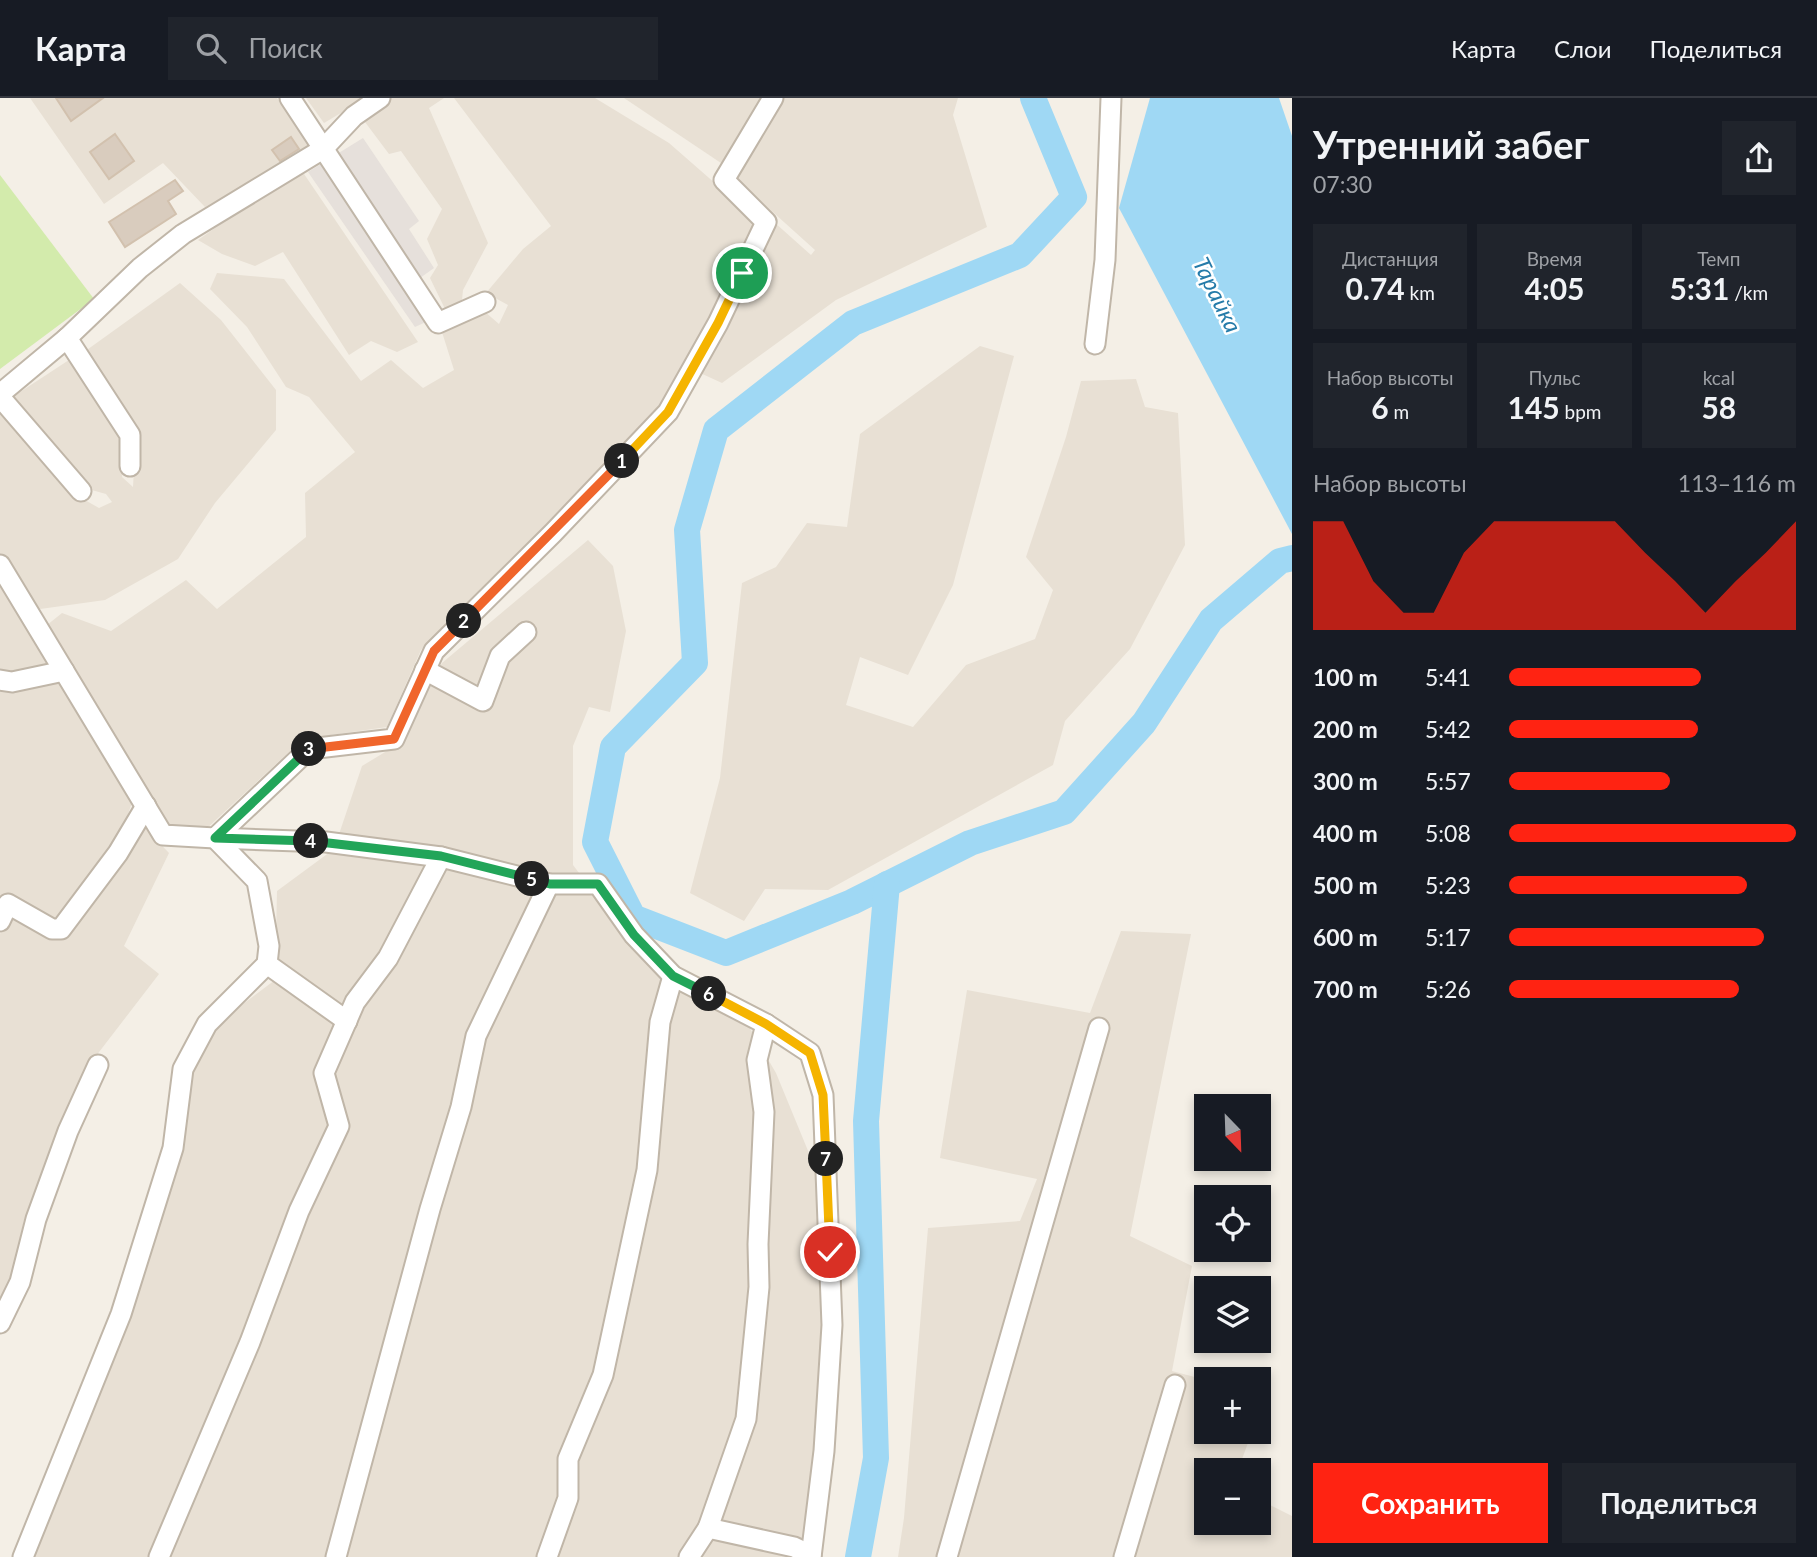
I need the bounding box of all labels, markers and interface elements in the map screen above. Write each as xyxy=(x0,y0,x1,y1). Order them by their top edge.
search box xyxy=(168,17,658,80)
text: Карта xyxy=(35,28,126,68)
icon: search xyxy=(192,29,230,67)
text: Поиск xyxy=(248,32,323,64)
text: Карта xyxy=(1451,34,1516,63)
text: Слои xyxy=(1554,34,1611,63)
text: Поделиться xyxy=(1649,34,1782,63)
text: Утренний забег xyxy=(1313,121,1590,167)
button: share xyxy=(1722,121,1796,195)
text: 07:30 xyxy=(1313,170,1372,198)
pin xyxy=(712,243,772,303)
text: Дистанция xyxy=(1342,247,1438,270)
text: Время xyxy=(1527,247,1582,270)
text: Темп xyxy=(1697,247,1740,270)
water label: Тарайка xyxy=(1188,252,1248,337)
icon: arrive xyxy=(723,254,761,292)
text: 0.74 xyxy=(1345,270,1405,306)
text: 4:05 xyxy=(1525,270,1584,306)
text: 5:31 xyxy=(1669,270,1729,306)
text: km xyxy=(1405,281,1435,304)
text: /km xyxy=(1729,281,1768,304)
text: Набор высоты xyxy=(1327,366,1454,389)
text: Пульс xyxy=(1529,366,1580,389)
text: kcal xyxy=(1703,366,1735,389)
text: 6 xyxy=(1371,389,1389,425)
text: 145 xyxy=(1508,389,1560,425)
text: 58 xyxy=(1701,389,1736,425)
text: m xyxy=(1389,400,1409,423)
text: bpm xyxy=(1560,400,1601,423)
pin: 1 xyxy=(604,444,640,478)
text: 1 xyxy=(616,449,627,472)
text: Набор высоты xyxy=(1313,469,1467,497)
text: 113–116 m xyxy=(1678,469,1796,497)
pin: 2 xyxy=(447,603,482,638)
text: 2 xyxy=(458,609,469,632)
text: 100 m xyxy=(1313,663,1378,691)
text: 5:41 xyxy=(1425,663,1471,691)
text: 200 m xyxy=(1313,715,1378,743)
text: 5:42 xyxy=(1425,715,1471,743)
pin: 3 xyxy=(292,732,326,766)
text: 3 xyxy=(303,737,314,760)
text: 300 m xyxy=(1313,767,1378,795)
text: 5:57 xyxy=(1425,767,1471,795)
text: 400 m xyxy=(1313,819,1378,847)
text: 5:08 xyxy=(1425,819,1471,847)
pin: 4 xyxy=(294,824,328,858)
text: 4 xyxy=(305,829,316,852)
pin: 5 xyxy=(514,862,550,896)
text: 5 xyxy=(526,867,537,890)
text: 500 m xyxy=(1313,871,1378,899)
text: 5:23 xyxy=(1425,871,1471,899)
text: 600 m xyxy=(1313,923,1378,951)
text: 5:17 xyxy=(1425,923,1471,951)
text: 700 m xyxy=(1313,975,1378,1003)
text: 5:26 xyxy=(1425,975,1471,1003)
pin: 6 xyxy=(692,976,726,1012)
text: 6 xyxy=(703,982,714,1005)
north arrow xyxy=(1194,1094,1270,1171)
map controls xyxy=(1194,1094,1271,1535)
pin: 7 xyxy=(808,1142,844,1176)
text: 7 xyxy=(820,1147,831,1170)
button: locate xyxy=(1194,1185,1271,1262)
pin xyxy=(800,1222,860,1282)
icon: check xyxy=(811,1233,849,1271)
button: layers xyxy=(1194,1276,1271,1353)
button: + xyxy=(1194,1367,1271,1444)
button: − xyxy=(1194,1458,1271,1535)
button: Сохранить xyxy=(1313,1463,1548,1543)
button: Поделиться xyxy=(1562,1463,1796,1543)

